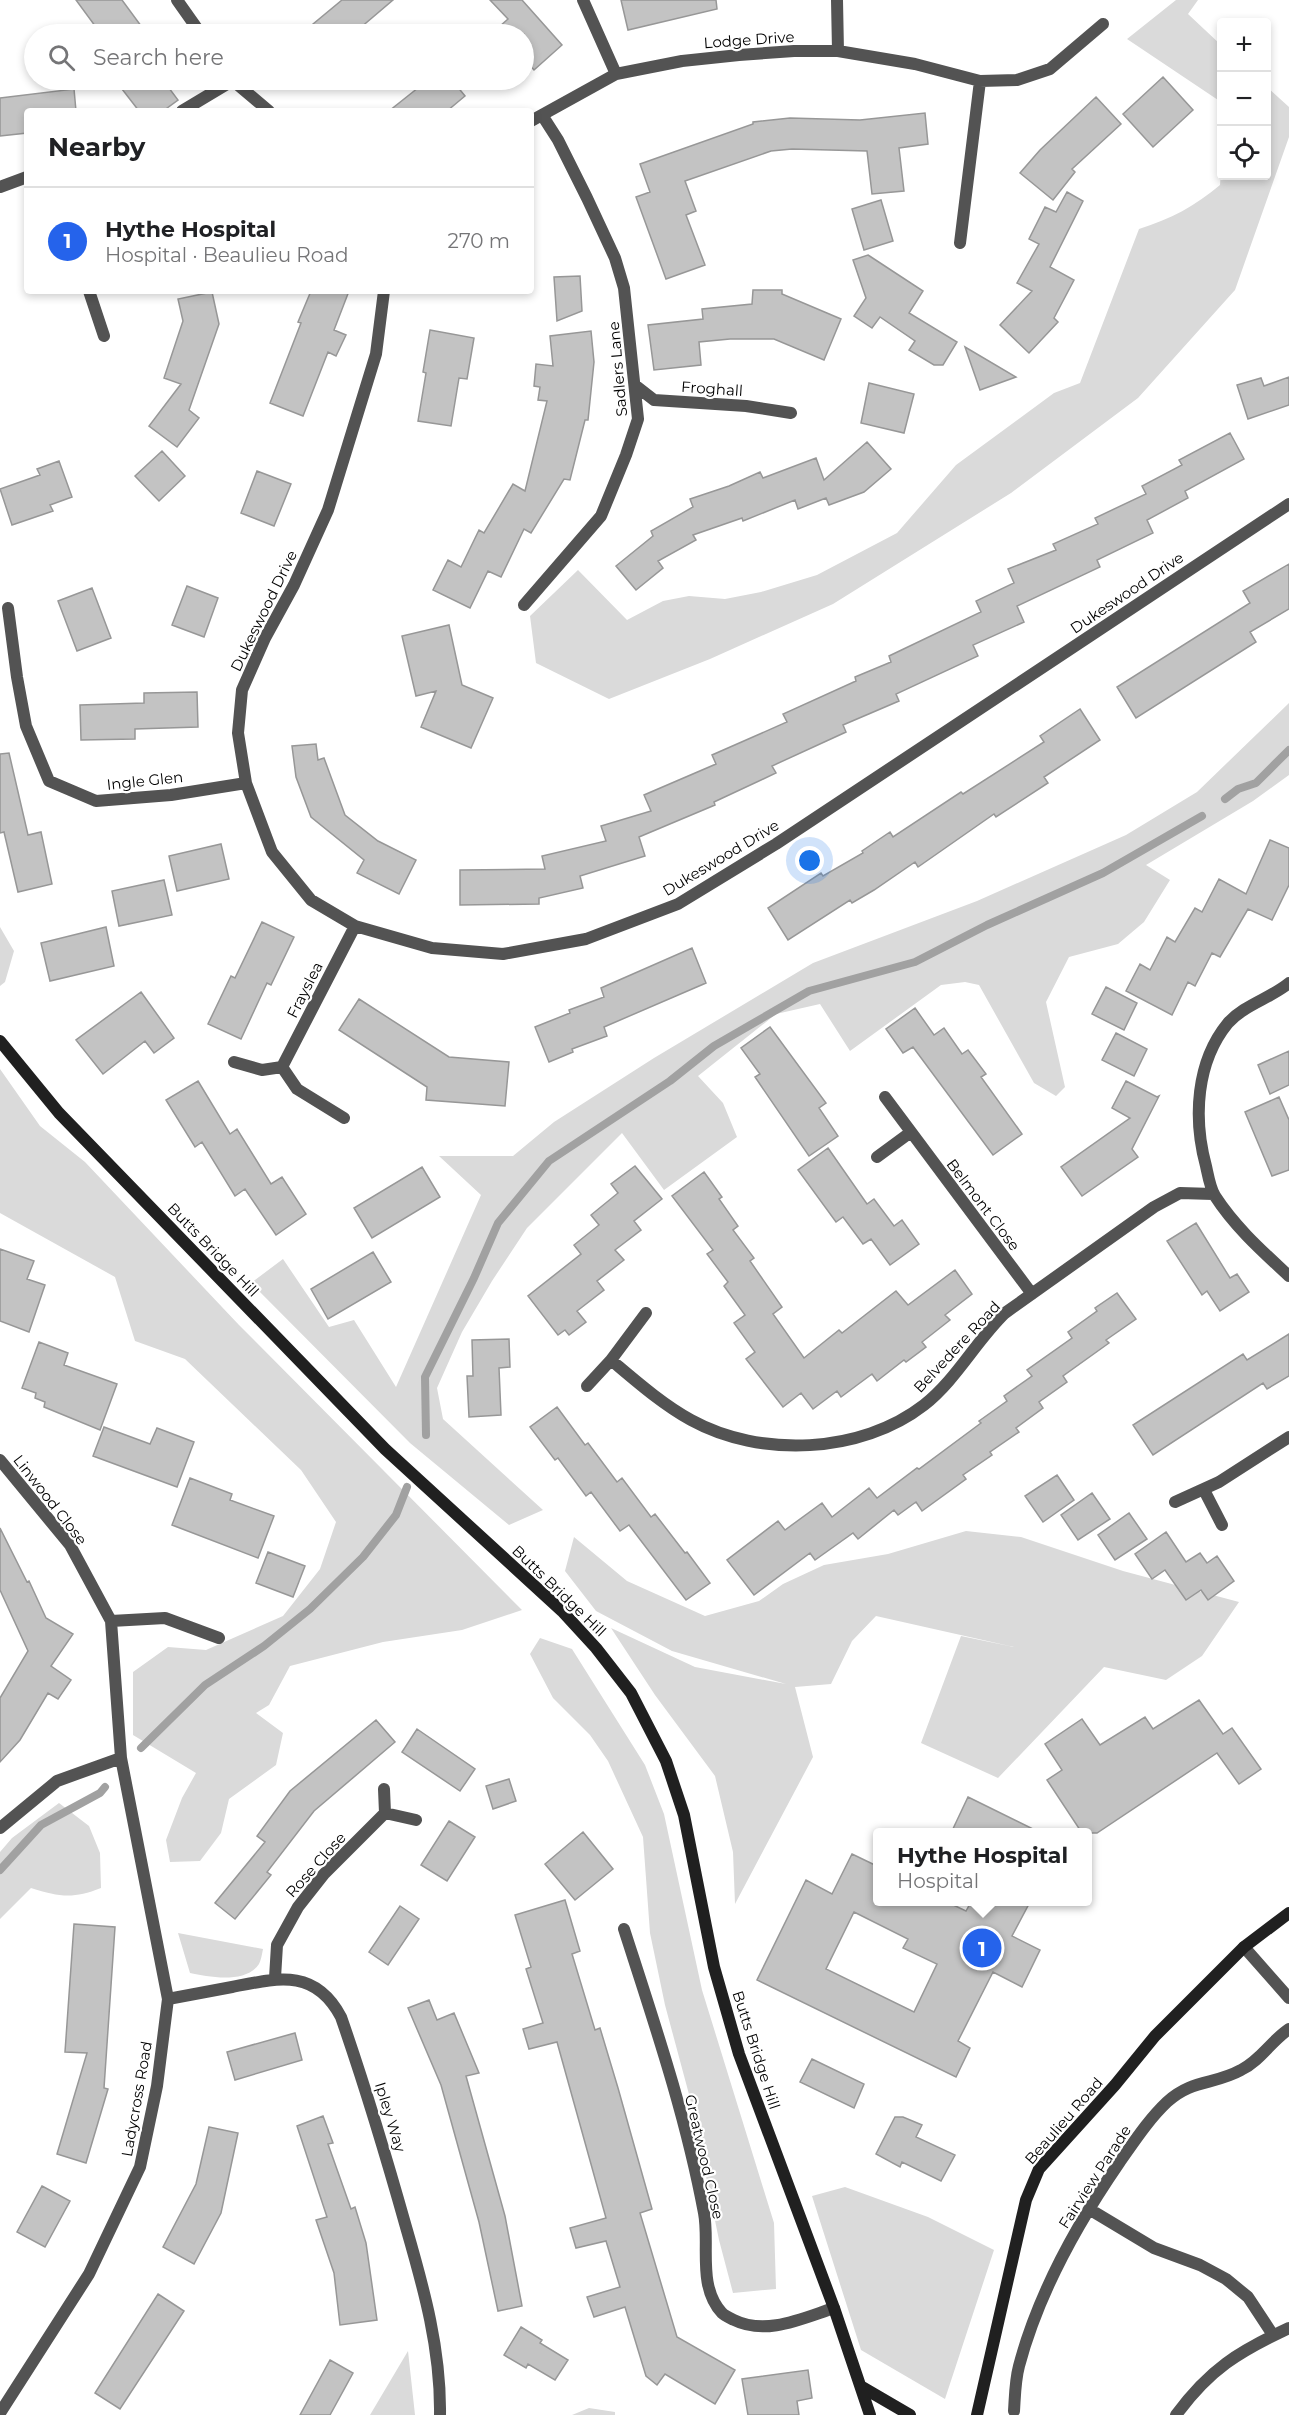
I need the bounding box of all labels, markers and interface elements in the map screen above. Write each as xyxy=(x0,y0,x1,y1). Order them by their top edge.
map controls xyxy=(1217,18,1271,180)
button: + xyxy=(1217,18,1271,72)
search box xyxy=(24,24,534,90)
street label: Lodge Drive xyxy=(703,27,795,52)
icon: search xyxy=(45,41,78,74)
text: Search here xyxy=(93,44,224,71)
button: − xyxy=(1217,72,1271,126)
button: locate xyxy=(1217,126,1271,180)
text: Nearby xyxy=(48,131,145,163)
text: Hythe Hospital xyxy=(105,216,276,243)
text: 1 xyxy=(64,229,71,253)
text: 270 m xyxy=(448,229,510,253)
text: Hospital · Beaulieu Road xyxy=(105,243,349,267)
street label: Sadlers Lane xyxy=(604,321,631,417)
street label: Froghall xyxy=(680,377,744,400)
street label: Dukeswood Drive xyxy=(226,547,301,674)
street label: Dukeswood Drive xyxy=(1066,548,1187,638)
street label: Ingle Glen xyxy=(106,767,184,794)
street label: Dukeswood Drive xyxy=(659,815,782,900)
your location xyxy=(795,846,824,875)
street label: Frayslea xyxy=(282,959,327,1021)
street label: Belmont Close xyxy=(943,1155,1024,1254)
street label: Butts Bridge Hill xyxy=(164,1199,263,1301)
street label: Belvedere Road xyxy=(909,1297,1004,1397)
street label: Linwood Close xyxy=(9,1451,91,1549)
street label: Butts Bridge Hill xyxy=(508,1541,610,1640)
street label: Rose Close xyxy=(281,1828,350,1901)
popup xyxy=(873,1828,1092,1906)
text: Hythe Hospital xyxy=(897,1842,1068,1869)
text: Hospital xyxy=(897,1869,979,1893)
pin: 1 xyxy=(962,1926,1002,1970)
street label: Butts Bridge Hill xyxy=(728,1988,785,2112)
street label: Ladycross Road xyxy=(117,2040,156,2158)
street label: Beaulieu Road xyxy=(1021,2073,1107,2168)
street label: Ipley Way xyxy=(371,2080,410,2155)
street label: Greatwood Close xyxy=(681,2093,728,2221)
street label: Fairview Parade xyxy=(1054,2121,1135,2232)

